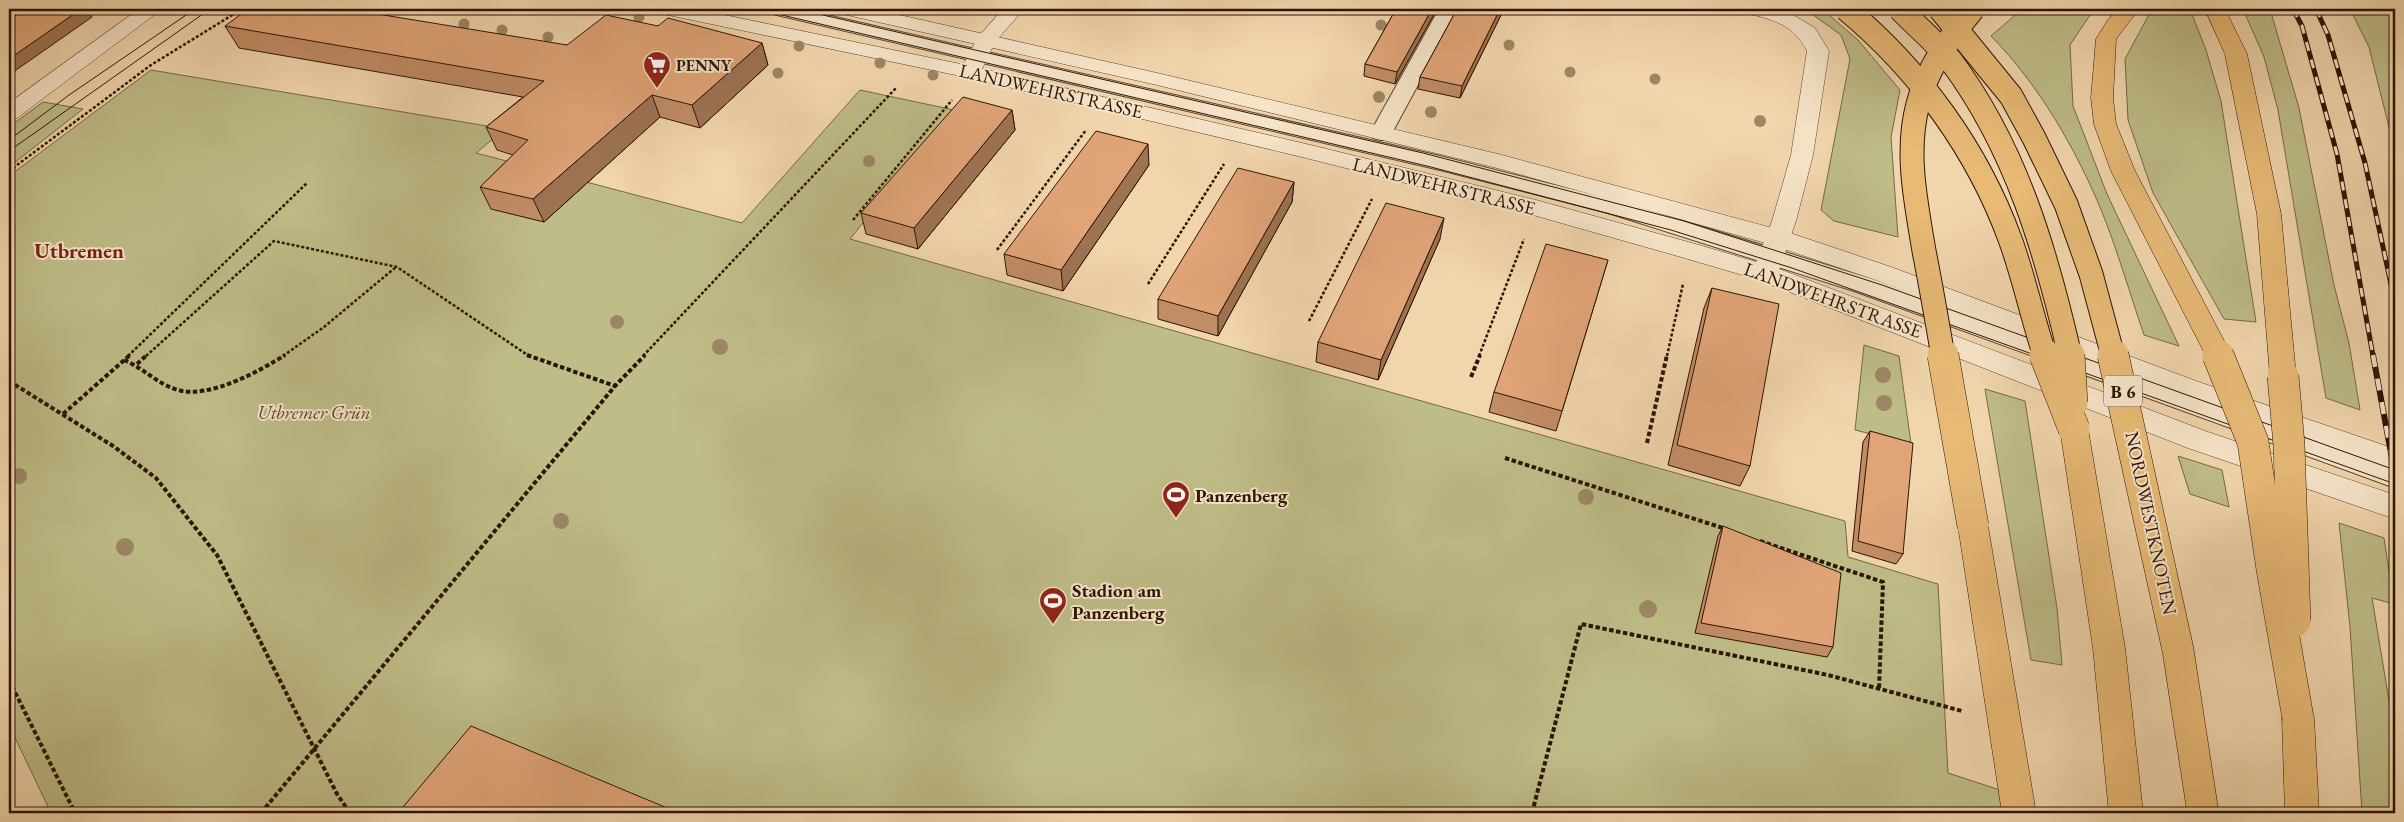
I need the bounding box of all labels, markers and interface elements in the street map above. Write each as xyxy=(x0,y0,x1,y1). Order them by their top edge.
supermarket icon: PENNY xyxy=(642,50,672,89)
place label: PENNY xyxy=(676,55,732,76)
street label: LANDWEHRSTRASSE xyxy=(957,58,1145,124)
street label: LANDWEHRSTRASSE xyxy=(1350,151,1538,221)
district label: Utbremen xyxy=(34,237,124,264)
street label: LANDWEHRSTRASSE xyxy=(1741,256,1926,344)
road number: B 6 xyxy=(2104,376,2142,406)
park label: Utbremer Grün xyxy=(258,400,370,425)
street label: NORDWESTKNOTEN xyxy=(2119,429,2183,617)
sports icon: Panzenberg xyxy=(1161,480,1191,519)
place label: Panzenberg xyxy=(1195,483,1288,508)
place label: Stadion am Panzenberg xyxy=(1072,578,1165,625)
sports icon: Stadion am Panzenberg xyxy=(1038,586,1068,625)

